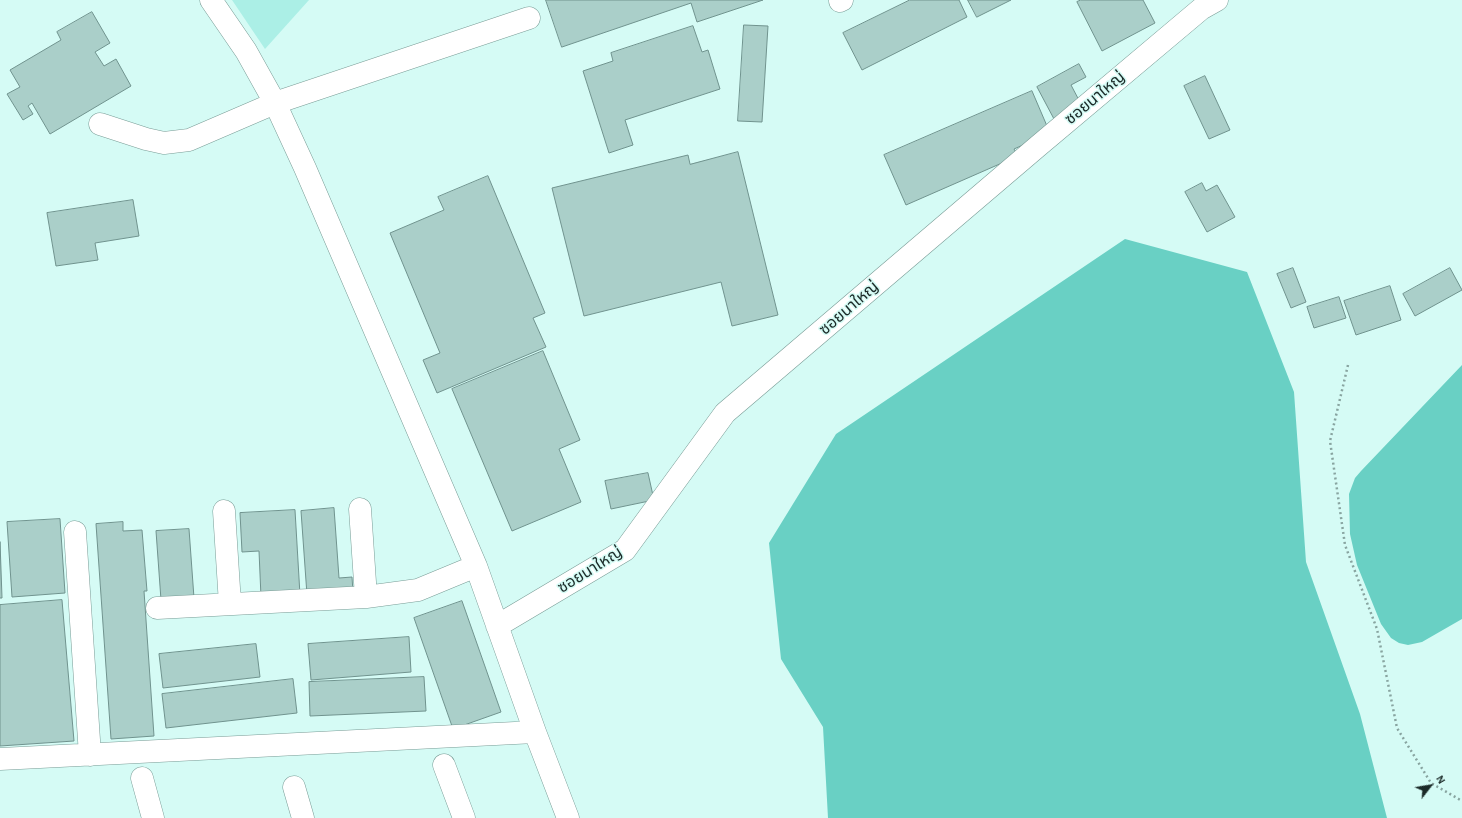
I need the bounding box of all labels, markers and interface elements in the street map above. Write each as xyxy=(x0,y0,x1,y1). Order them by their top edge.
street label: ซอยนาใหญ่ xyxy=(1061,67,1129,129)
street label: ซอยนาใหญ่ xyxy=(815,277,883,339)
street label: ซอยนาใหญ่ xyxy=(554,543,626,597)
north arrow xyxy=(1410,766,1450,806)
text: N xyxy=(1434,773,1447,786)

